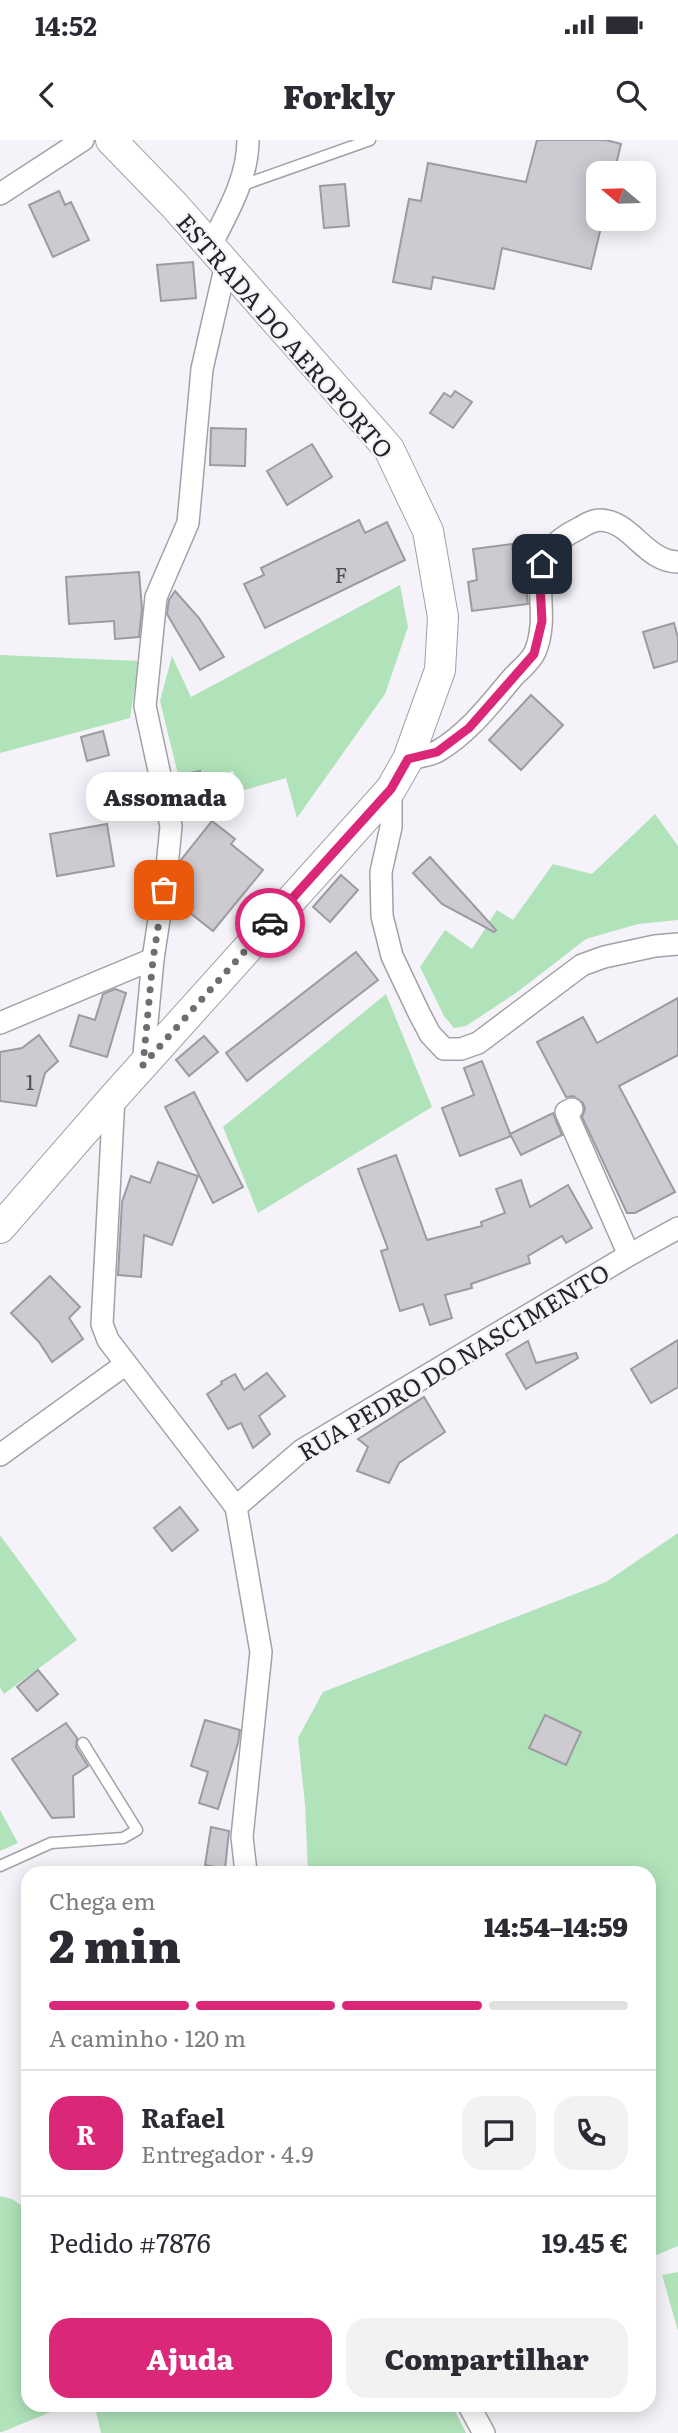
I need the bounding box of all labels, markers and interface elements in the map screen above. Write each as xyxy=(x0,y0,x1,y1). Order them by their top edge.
text: 14:52 xyxy=(35,5,97,44)
text: Forkly xyxy=(283,71,395,119)
icon: back xyxy=(28,76,66,114)
icon: search xyxy=(612,76,650,114)
north arrow xyxy=(586,161,656,231)
map controls xyxy=(586,161,656,231)
street label: ESTRADA DO AEROPORTO xyxy=(170,205,402,465)
pin xyxy=(512,534,572,594)
icon: home xyxy=(523,545,561,583)
house number: F xyxy=(335,558,348,589)
callout: Assomada xyxy=(85,771,243,820)
text: Assomada xyxy=(103,779,227,813)
pin xyxy=(134,860,194,920)
icon: bag xyxy=(145,871,183,909)
courier xyxy=(235,888,305,958)
icon: car xyxy=(251,904,289,942)
house number: 1 xyxy=(26,1065,35,1096)
street label: RUA PEDRO DO NASCIMENTO xyxy=(291,1254,615,1468)
text: Chega em xyxy=(49,1883,156,1917)
text: 14:54–14:59 xyxy=(484,1906,628,1945)
text: 2 min xyxy=(49,1909,181,1977)
text: A caminho · 120 m xyxy=(49,2020,246,2054)
button: chat xyxy=(462,2096,536,2170)
button: phone xyxy=(554,2096,628,2170)
text: Rafael xyxy=(141,2097,225,2136)
text: R xyxy=(76,2114,96,2153)
text: Entregador · 4.9 xyxy=(141,2136,314,2170)
text: Pedido #7876 xyxy=(49,2222,211,2261)
text: 19.45 € xyxy=(542,2222,628,2261)
button: Ajuda xyxy=(49,2318,332,2398)
button: Compartilhar xyxy=(346,2318,628,2398)

